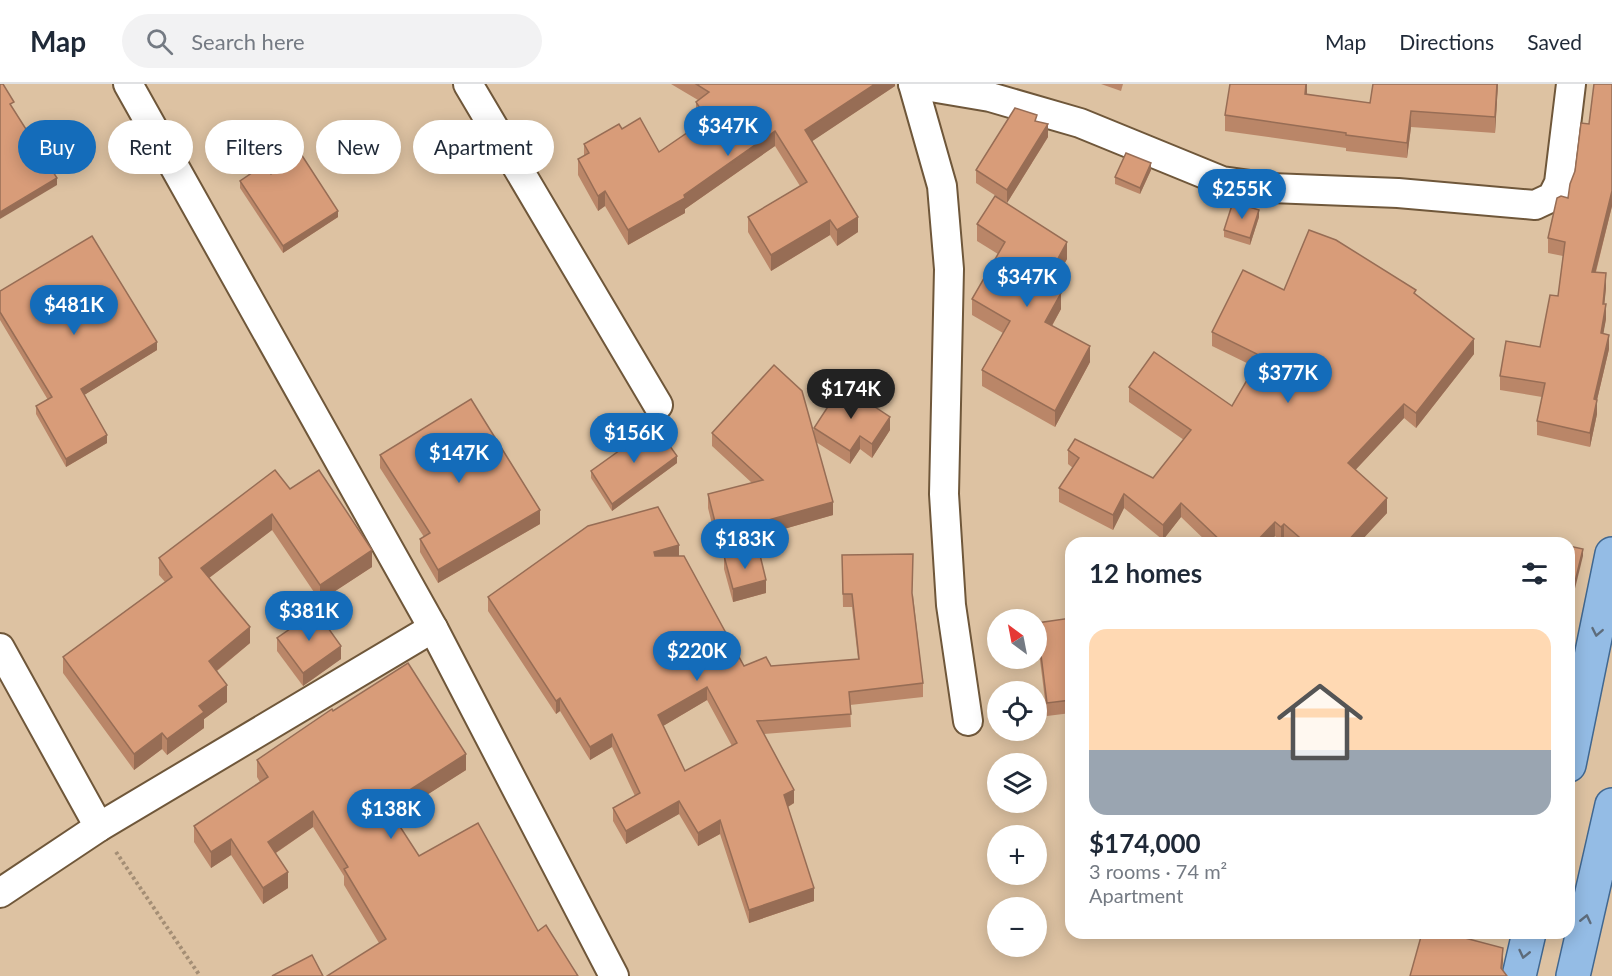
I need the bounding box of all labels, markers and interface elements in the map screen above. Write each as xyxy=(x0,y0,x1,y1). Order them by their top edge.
search box xyxy=(122,14,542,68)
text: Map xyxy=(30,24,86,58)
icon: search xyxy=(143,25,176,58)
text: Search here xyxy=(191,28,305,55)
text: Map xyxy=(1325,29,1366,54)
text: Directions xyxy=(1399,29,1494,54)
text: Saved xyxy=(1527,29,1582,54)
pin: $347K xyxy=(686,106,770,157)
text: $347K xyxy=(698,113,758,137)
chip: Buy xyxy=(18,120,96,174)
chip: Rent xyxy=(108,120,193,174)
chip: Filters xyxy=(205,120,304,174)
chip: New xyxy=(316,120,401,174)
chip: Apartment xyxy=(413,120,554,174)
pin: $255K xyxy=(1200,169,1284,220)
text: $255K xyxy=(1212,176,1272,200)
pin: $347K xyxy=(985,257,1069,308)
text: $347K xyxy=(997,264,1057,288)
pin: $481K xyxy=(32,285,116,336)
text: $481K xyxy=(44,292,104,316)
pin: $377K xyxy=(1246,353,1330,404)
text: $377K xyxy=(1258,360,1318,384)
pin: $174K xyxy=(809,369,893,420)
text: $174K xyxy=(821,376,881,400)
pin: $156K xyxy=(592,413,676,464)
text: $156K xyxy=(604,420,664,444)
pin: $147K xyxy=(417,433,501,484)
text: $147K xyxy=(429,440,489,464)
pin: $183K xyxy=(703,519,787,570)
text: $183K xyxy=(715,526,775,550)
text: 12 homes xyxy=(1089,557,1202,589)
icon: filters xyxy=(1518,557,1551,590)
pin: $381K xyxy=(267,591,351,642)
text: $381K xyxy=(279,598,339,622)
north arrow xyxy=(987,609,1047,669)
map controls xyxy=(987,609,1047,957)
one-way arrow xyxy=(1591,627,1604,637)
pin: $220K xyxy=(655,631,739,682)
text: $220K xyxy=(667,638,727,662)
icon: home xyxy=(1266,668,1374,776)
button: locate xyxy=(987,681,1047,741)
button: layers xyxy=(987,753,1047,813)
pin: $138K xyxy=(349,789,433,840)
text: $138K xyxy=(361,796,421,820)
button: + xyxy=(987,825,1047,885)
text: $174,000 xyxy=(1089,827,1201,859)
text: 3 rooms · 74 m² xyxy=(1089,859,1227,883)
text: Apartment xyxy=(1089,883,1183,907)
button: − xyxy=(987,897,1047,957)
one-way arrow xyxy=(1579,914,1592,924)
one-way arrow xyxy=(1519,949,1532,959)

